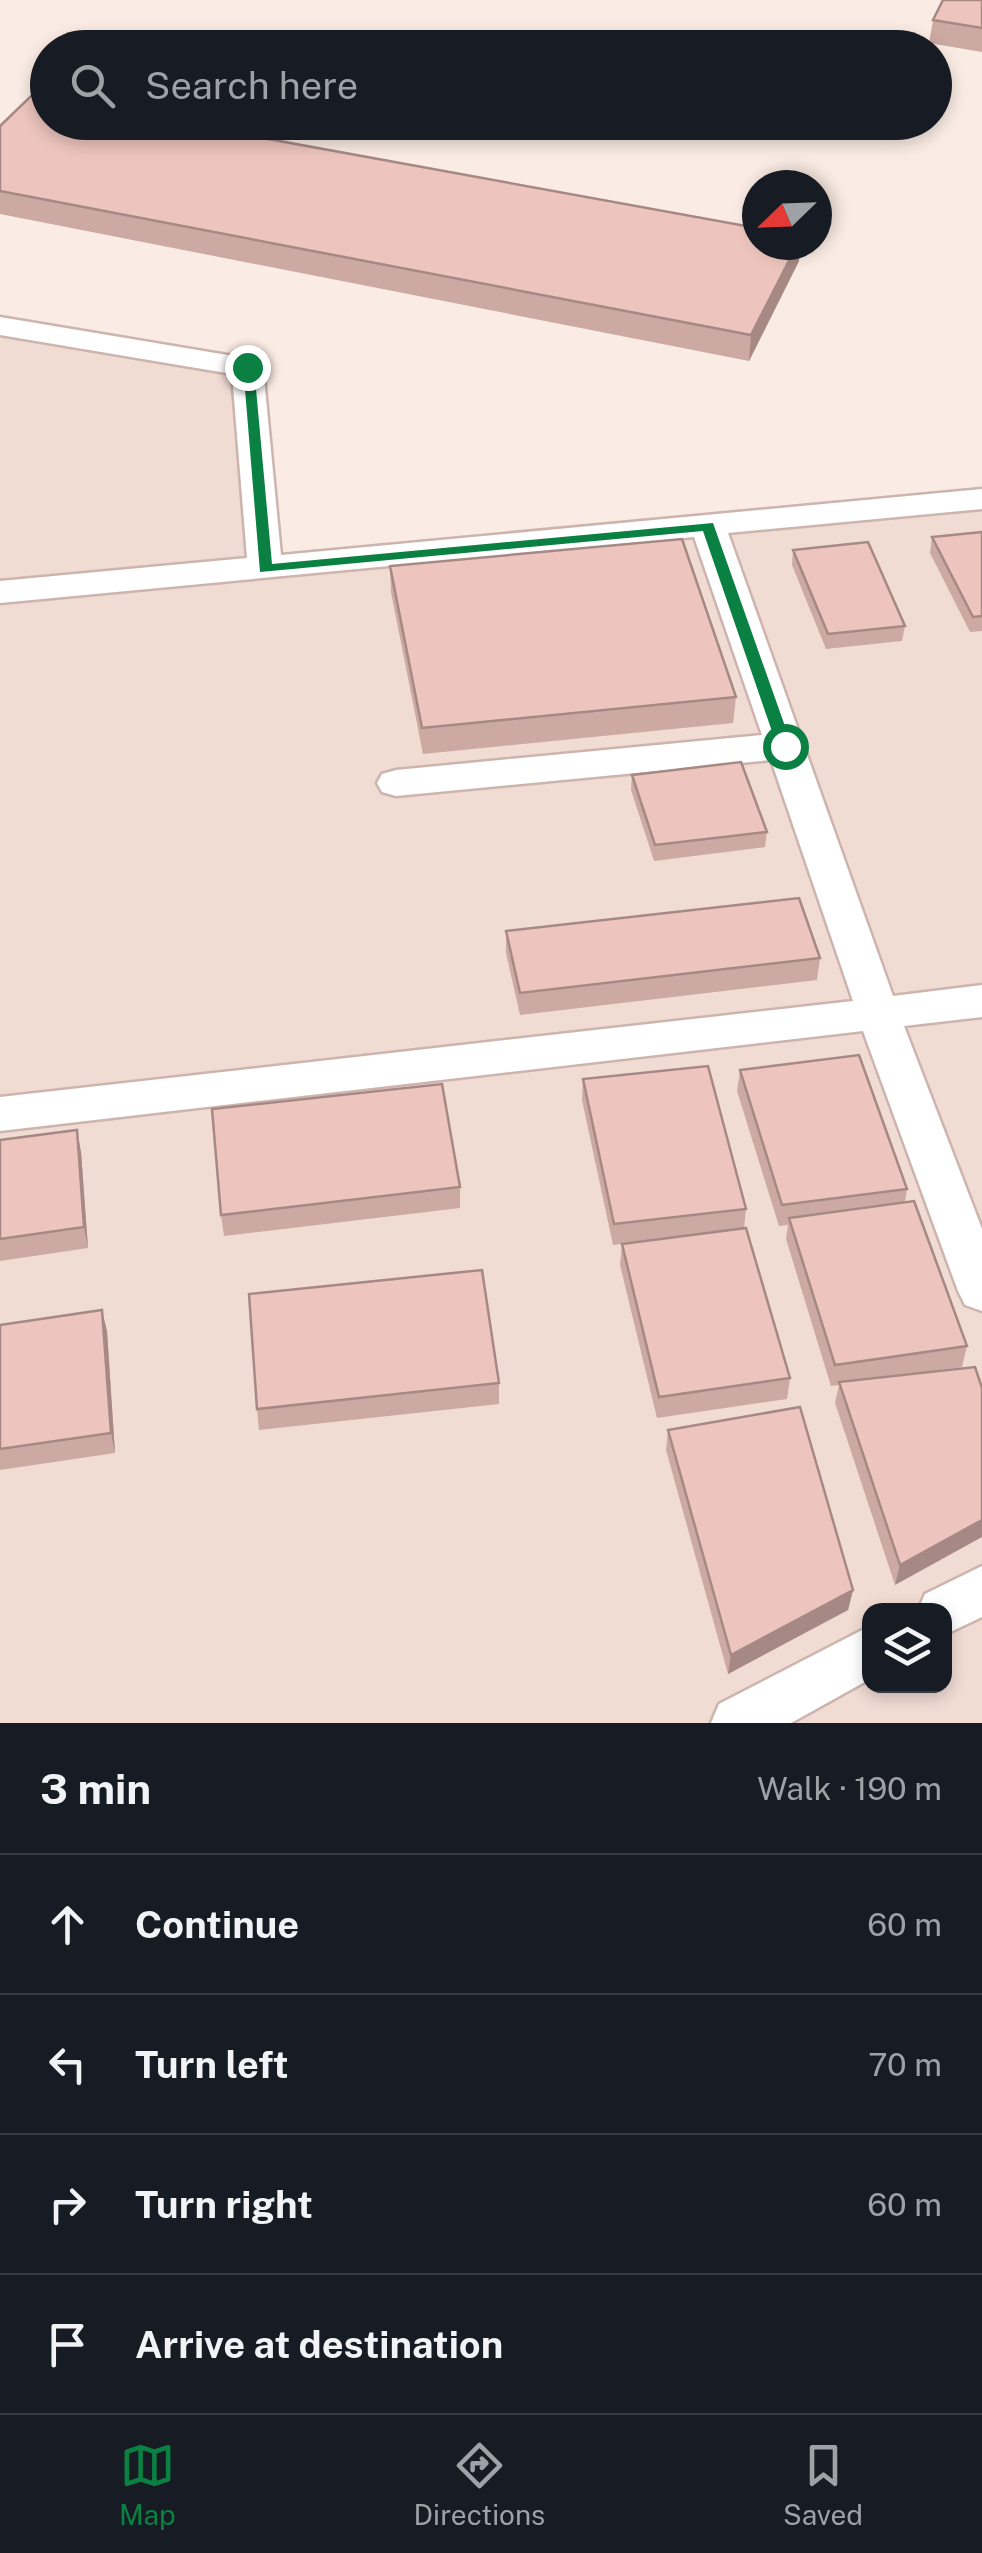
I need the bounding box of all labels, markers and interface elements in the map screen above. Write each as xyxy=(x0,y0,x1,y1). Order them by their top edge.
search box xyxy=(30,30,952,140)
icon: search xyxy=(65,58,120,113)
text: Search here xyxy=(145,63,358,108)
north arrow xyxy=(742,170,832,260)
route end xyxy=(225,345,271,391)
route start xyxy=(763,724,809,770)
map controls xyxy=(862,1603,952,1693)
button: layers xyxy=(862,1603,952,1693)
text: 3 min xyxy=(40,1764,151,1813)
text: Walk · 190 m xyxy=(757,1770,942,1807)
icon: ahead xyxy=(40,1897,95,1952)
text: Continue xyxy=(135,1902,299,1947)
text: 60 m xyxy=(867,1906,942,1943)
icon: left xyxy=(40,2037,95,2092)
text: Turn left xyxy=(135,2042,289,2087)
text: 70 m xyxy=(868,2046,942,2083)
icon: right xyxy=(40,2177,95,2232)
text: Turn right xyxy=(135,2182,313,2227)
text: 60 m xyxy=(867,2186,942,2223)
icon: arrive xyxy=(40,2317,95,2372)
text: Arrive at destination xyxy=(135,2322,503,2367)
tab: Map xyxy=(119,2438,176,2531)
tab: Directions xyxy=(414,2438,545,2531)
tab: Saved xyxy=(783,2438,863,2531)

